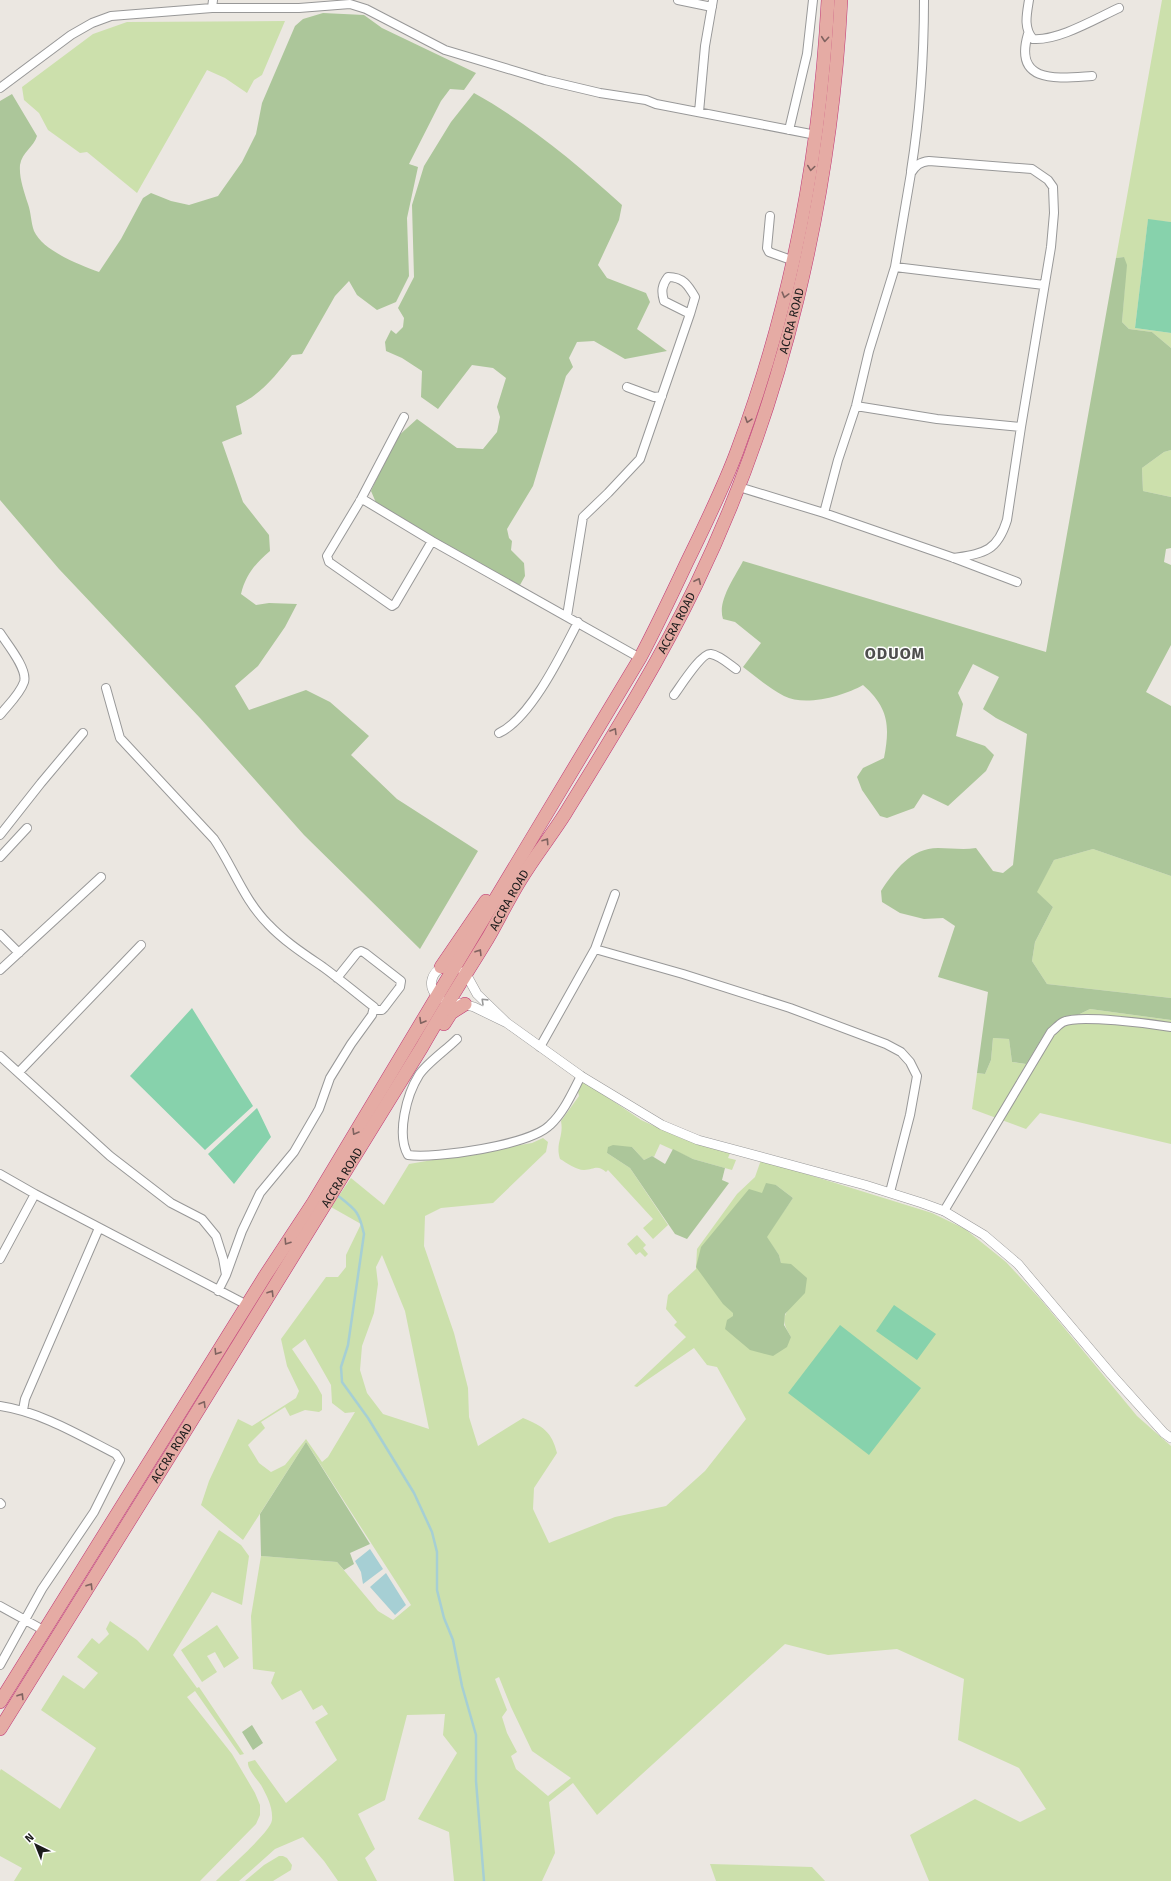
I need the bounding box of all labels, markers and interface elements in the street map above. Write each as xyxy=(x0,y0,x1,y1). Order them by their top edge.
one-way arrow xyxy=(821,36,830,42)
one-way arrow xyxy=(807,165,816,171)
street label: ACCRA ROAD xyxy=(776,286,807,355)
one-way arrow xyxy=(781,292,790,299)
one-way arrow xyxy=(744,416,753,423)
one-way arrow xyxy=(693,577,701,585)
street label: ACCRA ROAD xyxy=(655,590,699,656)
district label: ODUOM xyxy=(865,644,925,663)
one-way arrow xyxy=(610,728,617,735)
one-way arrow xyxy=(541,839,548,846)
street label: ACCRA ROAD xyxy=(487,867,532,933)
one-way arrow xyxy=(474,949,481,956)
one-way arrow xyxy=(481,998,489,1006)
one-way arrow xyxy=(420,1017,427,1024)
one-way arrow xyxy=(353,1128,360,1135)
street label: ACCRA ROAD xyxy=(318,1145,366,1210)
one-way arrow xyxy=(284,1238,291,1245)
one-way arrow xyxy=(267,1290,274,1297)
one-way arrow xyxy=(214,1348,222,1355)
one-way arrow xyxy=(198,1401,206,1408)
street label: ACCRA ROAD xyxy=(148,1421,195,1485)
one-way arrow xyxy=(85,1583,93,1590)
one-way arrow xyxy=(16,1693,23,1700)
north arrow xyxy=(16,1825,56,1865)
text: N xyxy=(22,1831,37,1845)

